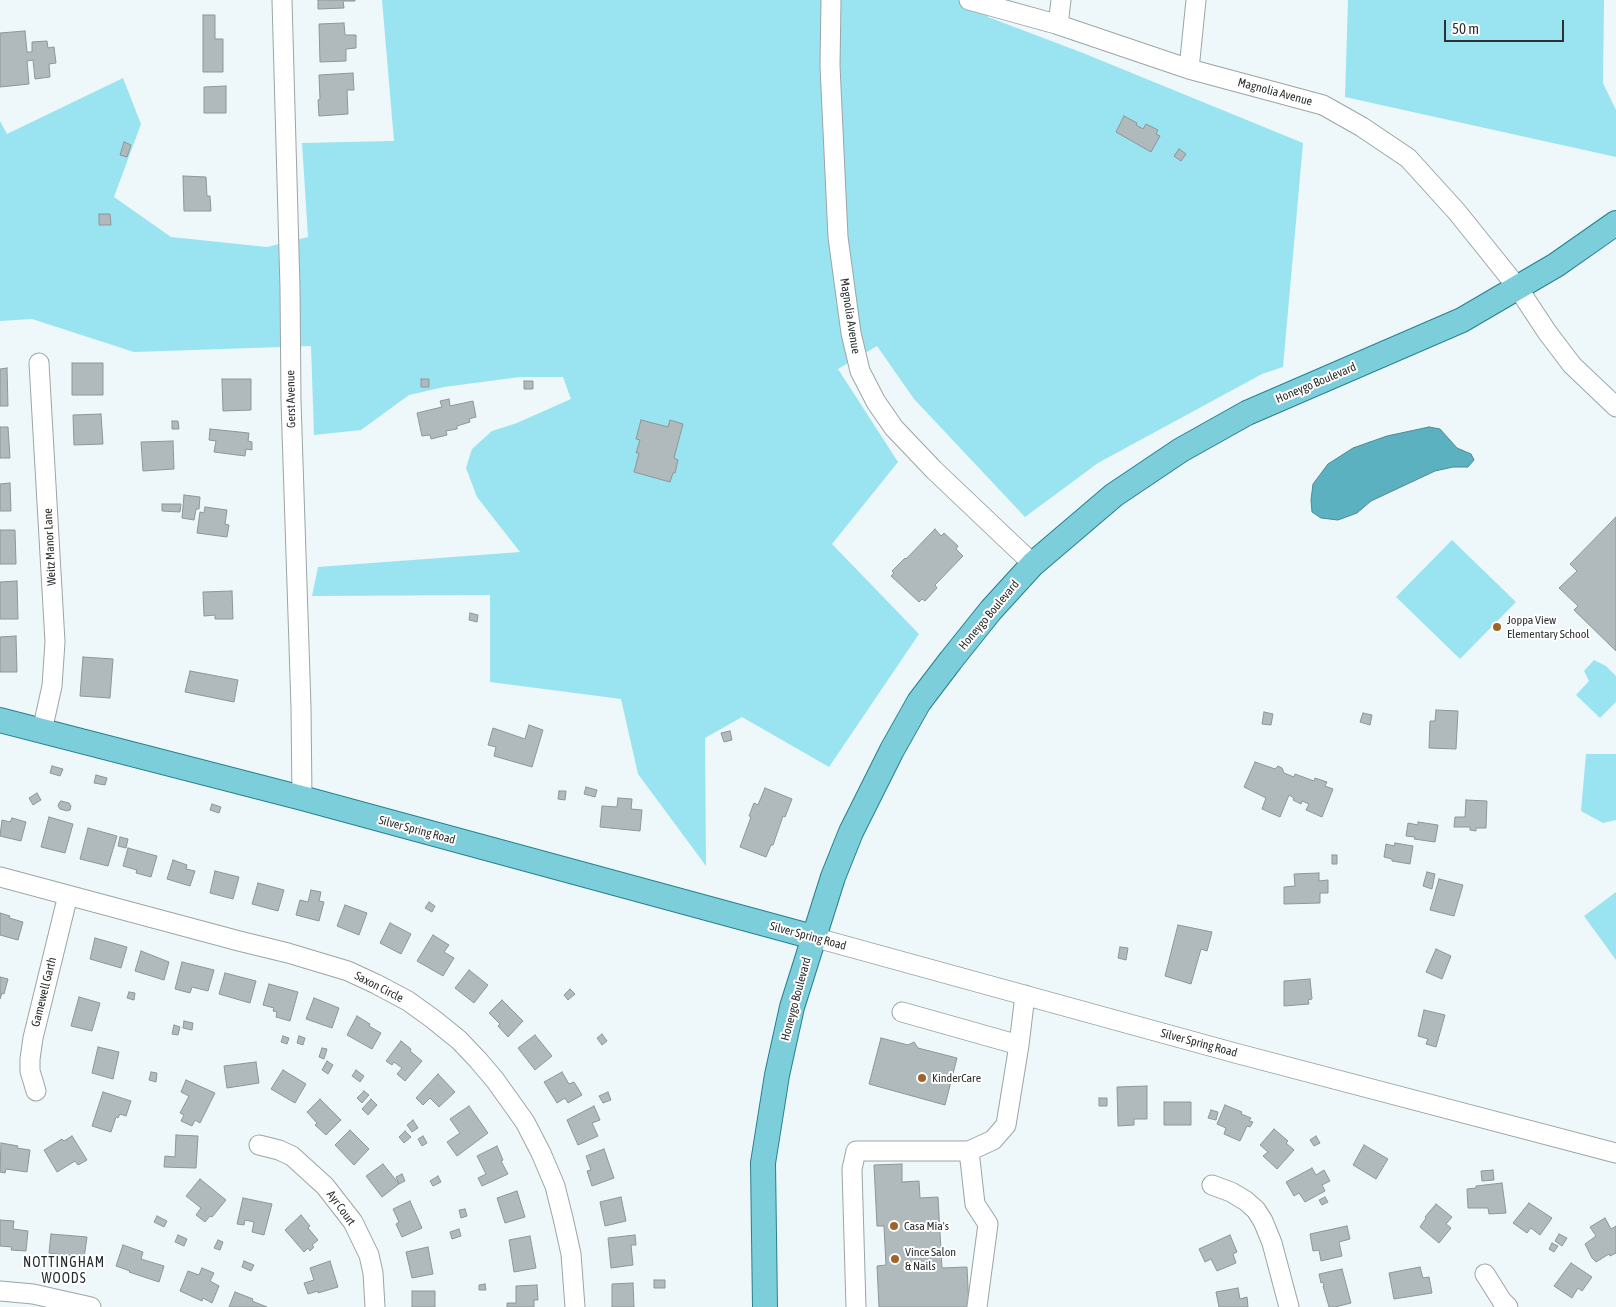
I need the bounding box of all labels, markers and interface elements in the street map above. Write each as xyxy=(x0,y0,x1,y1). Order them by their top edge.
scale bar xyxy=(1446,10,1566,42)
text: 50 m xyxy=(1452,20,1479,37)
street label: Magnolia Avenue xyxy=(1236,75,1314,109)
street label: Magnolia Avenue xyxy=(837,277,863,355)
street label: Honeygo Boulevard xyxy=(1274,360,1358,406)
street label: Gerst Avenue xyxy=(283,370,299,428)
street label: Weitz Manor Lane xyxy=(41,508,59,586)
street label: Honeygo Boulevard xyxy=(956,577,1022,653)
place label: Joppa View Elementary School xyxy=(1507,613,1589,641)
marker: Joppa View Elementary School xyxy=(1491,621,1503,633)
street label: Silver Spring Road xyxy=(377,813,457,847)
street label: Silver Spring Road xyxy=(768,919,848,953)
street label: Gamewell Garth xyxy=(28,956,60,1028)
street label: Honeygo Boulevard xyxy=(778,956,814,1042)
street label: Saxon Circle xyxy=(352,969,406,1005)
street label: Silver Spring Road xyxy=(1159,1026,1239,1060)
place label: KinderCare xyxy=(932,1071,981,1085)
marker: KinderCare xyxy=(916,1072,928,1084)
street label: Ayr Court xyxy=(324,1188,358,1228)
place label: Casa Mia's xyxy=(904,1219,949,1233)
marker: Casa Mia's xyxy=(888,1220,900,1232)
place label: Vince Salon & Nails xyxy=(905,1245,956,1273)
marker: Vince Salon & Nails xyxy=(889,1253,901,1265)
district label: NOTTINGHAM WOODS xyxy=(22,1255,106,1288)

